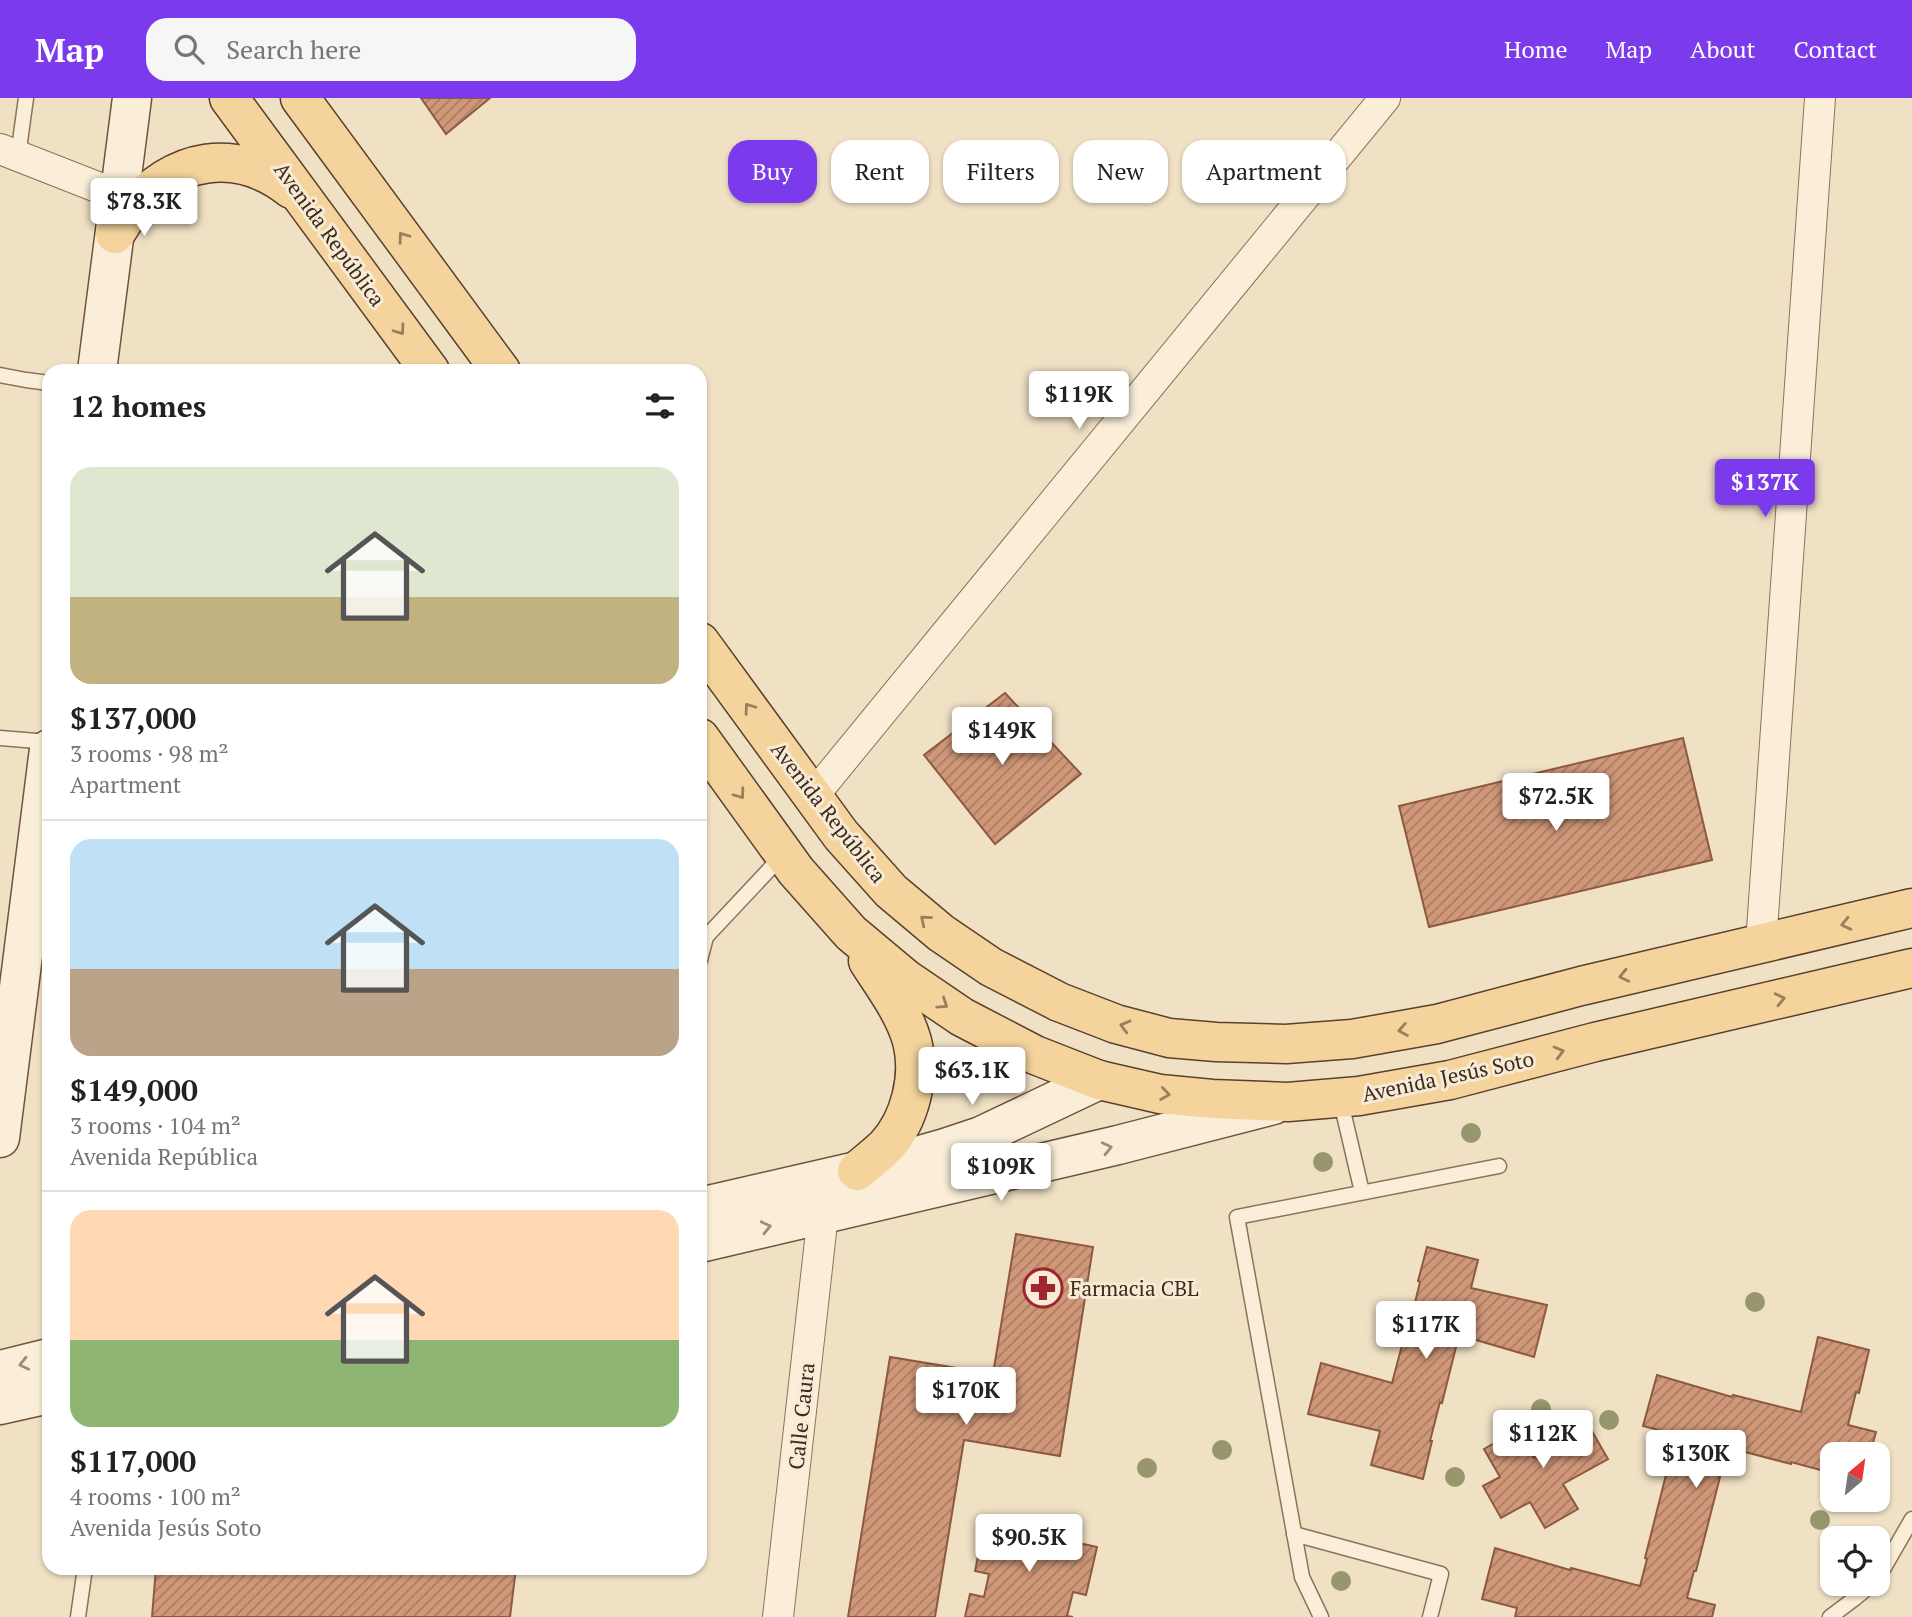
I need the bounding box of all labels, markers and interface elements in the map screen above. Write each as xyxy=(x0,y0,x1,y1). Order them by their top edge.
search box xyxy=(146,18,636,81)
text: Map xyxy=(35,28,104,71)
icon: search xyxy=(170,30,208,68)
text: Search here xyxy=(226,32,361,66)
text: Home xyxy=(1504,33,1568,65)
text: Map xyxy=(1606,33,1652,65)
text: About xyxy=(1690,33,1756,65)
text: Contact xyxy=(1794,33,1877,65)
chip: Buy xyxy=(728,140,817,203)
chip: Rent xyxy=(831,140,929,203)
chip: Filters xyxy=(943,140,1059,203)
chip: New xyxy=(1073,140,1168,203)
chip: Apartment xyxy=(1182,140,1346,203)
street label: Avenida República xyxy=(268,156,392,312)
pin: $78.3K xyxy=(87,178,201,238)
text: $78.3K xyxy=(106,185,182,216)
one-way arrow xyxy=(399,232,411,245)
one-way arrow xyxy=(392,322,404,335)
pin: $119K xyxy=(1030,372,1128,431)
text: $119K xyxy=(1045,378,1113,409)
text: 12 homes xyxy=(70,386,206,426)
icon: filters xyxy=(641,387,679,425)
pin: $137K xyxy=(1716,460,1814,519)
text: $137K xyxy=(1731,466,1799,497)
icon: home xyxy=(312,513,438,639)
text: $137,000 xyxy=(70,698,196,738)
one-way arrow xyxy=(745,704,757,716)
pin: $149K xyxy=(953,708,1051,767)
text: $149K xyxy=(968,714,1036,745)
street label: Avenida República xyxy=(765,736,893,889)
text: 3 rooms · 98 m² xyxy=(70,738,229,769)
text: Apartment xyxy=(70,769,181,800)
pin: $72.5K xyxy=(1499,774,1613,833)
text: $72.5K xyxy=(1518,780,1594,811)
one-way arrow xyxy=(732,786,744,798)
icon: home xyxy=(312,885,438,1011)
one-way arrow xyxy=(920,916,933,928)
one-way arrow xyxy=(1840,916,1852,930)
one-way arrow xyxy=(1618,968,1630,982)
one-way arrow xyxy=(1774,992,1786,1007)
one-way arrow xyxy=(935,996,948,1009)
one-way arrow xyxy=(1119,1020,1131,1034)
one-way arrow xyxy=(1397,1022,1409,1037)
street label: Avenida Jesús Soto xyxy=(1360,1044,1536,1108)
one-way arrow xyxy=(1553,1045,1565,1060)
pin: $63.1K xyxy=(915,1048,1029,1107)
text: $63.1K xyxy=(934,1054,1010,1085)
text: $149,000 xyxy=(70,1070,198,1110)
one-way arrow xyxy=(1159,1087,1171,1102)
text: 3 rooms · 104 m² xyxy=(70,1110,241,1141)
text: Avenida República xyxy=(70,1141,258,1172)
one-way arrow xyxy=(1101,1142,1113,1156)
pin: $109K xyxy=(952,1144,1050,1203)
text: $109K xyxy=(967,1150,1035,1181)
one-way arrow xyxy=(760,1221,772,1235)
icon: home xyxy=(312,1256,438,1382)
pharmacy icon: Farmacia CBL xyxy=(1022,1267,1064,1309)
place label: Farmacia CBL xyxy=(1070,1274,1199,1302)
pin: $117K xyxy=(1377,1302,1475,1361)
text: $117K xyxy=(1392,1308,1460,1339)
one-way arrow xyxy=(19,1356,31,1370)
street label: Calle Caura xyxy=(781,1361,821,1471)
pin: $170K xyxy=(917,1368,1015,1427)
text: $170K xyxy=(932,1374,1000,1405)
pin: $112K xyxy=(1494,1410,1592,1470)
text: $112K xyxy=(1509,1417,1577,1448)
pin: $130K xyxy=(1647,1430,1745,1490)
text: $130K xyxy=(1662,1437,1730,1468)
text: $117,000 xyxy=(70,1441,196,1481)
north arrow xyxy=(1820,1442,1890,1512)
map controls xyxy=(1820,1442,1890,1596)
text: 4 rooms · 100 m² xyxy=(70,1481,241,1512)
text: Avenida Jesús Soto xyxy=(70,1512,262,1543)
pin: $90.5K xyxy=(972,1514,1086,1574)
text: $90.5K xyxy=(991,1521,1067,1552)
button: locate xyxy=(1820,1526,1890,1596)

